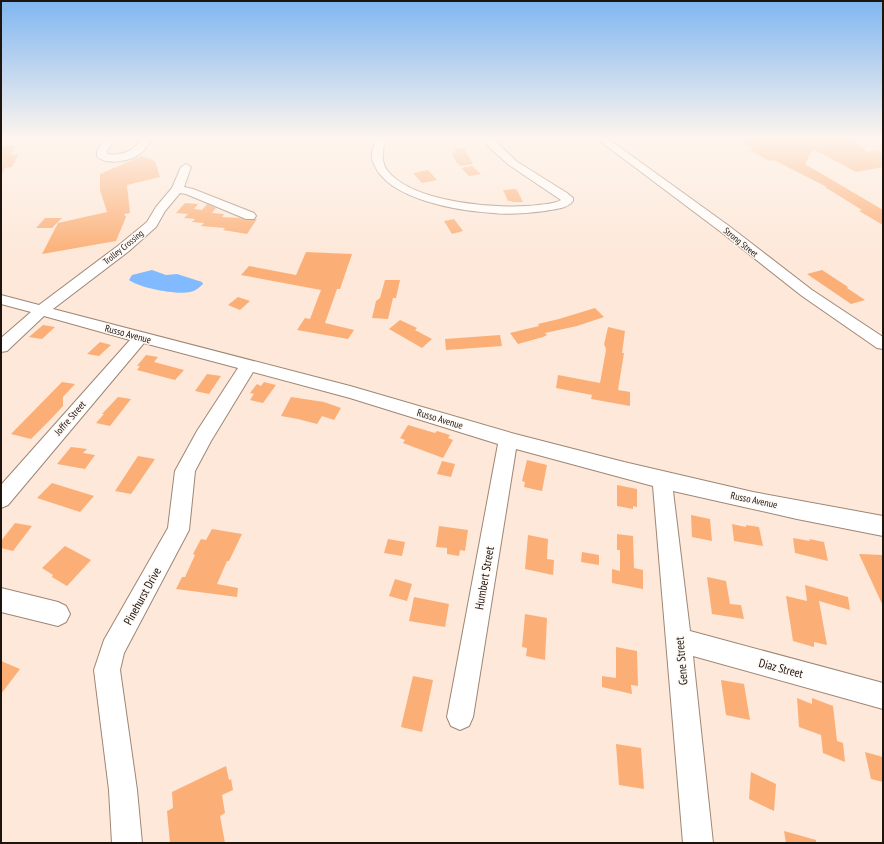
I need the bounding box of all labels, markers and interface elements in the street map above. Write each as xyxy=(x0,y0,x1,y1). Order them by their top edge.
street label: Strong Street xyxy=(722,225,761,260)
street label: Trolley Crossing xyxy=(101,227,145,267)
street label: Russo Avenue xyxy=(103,322,153,346)
street label: Joffre Street xyxy=(51,398,89,439)
street label: Russo Avenue xyxy=(415,406,465,432)
street label: Russo Avenue xyxy=(729,489,779,511)
street label: Humbert Street xyxy=(471,545,497,611)
street label: Pinehurst Drive xyxy=(120,564,164,628)
street label: Gene Street xyxy=(671,636,691,686)
street label: Diaz Street xyxy=(757,655,805,681)

